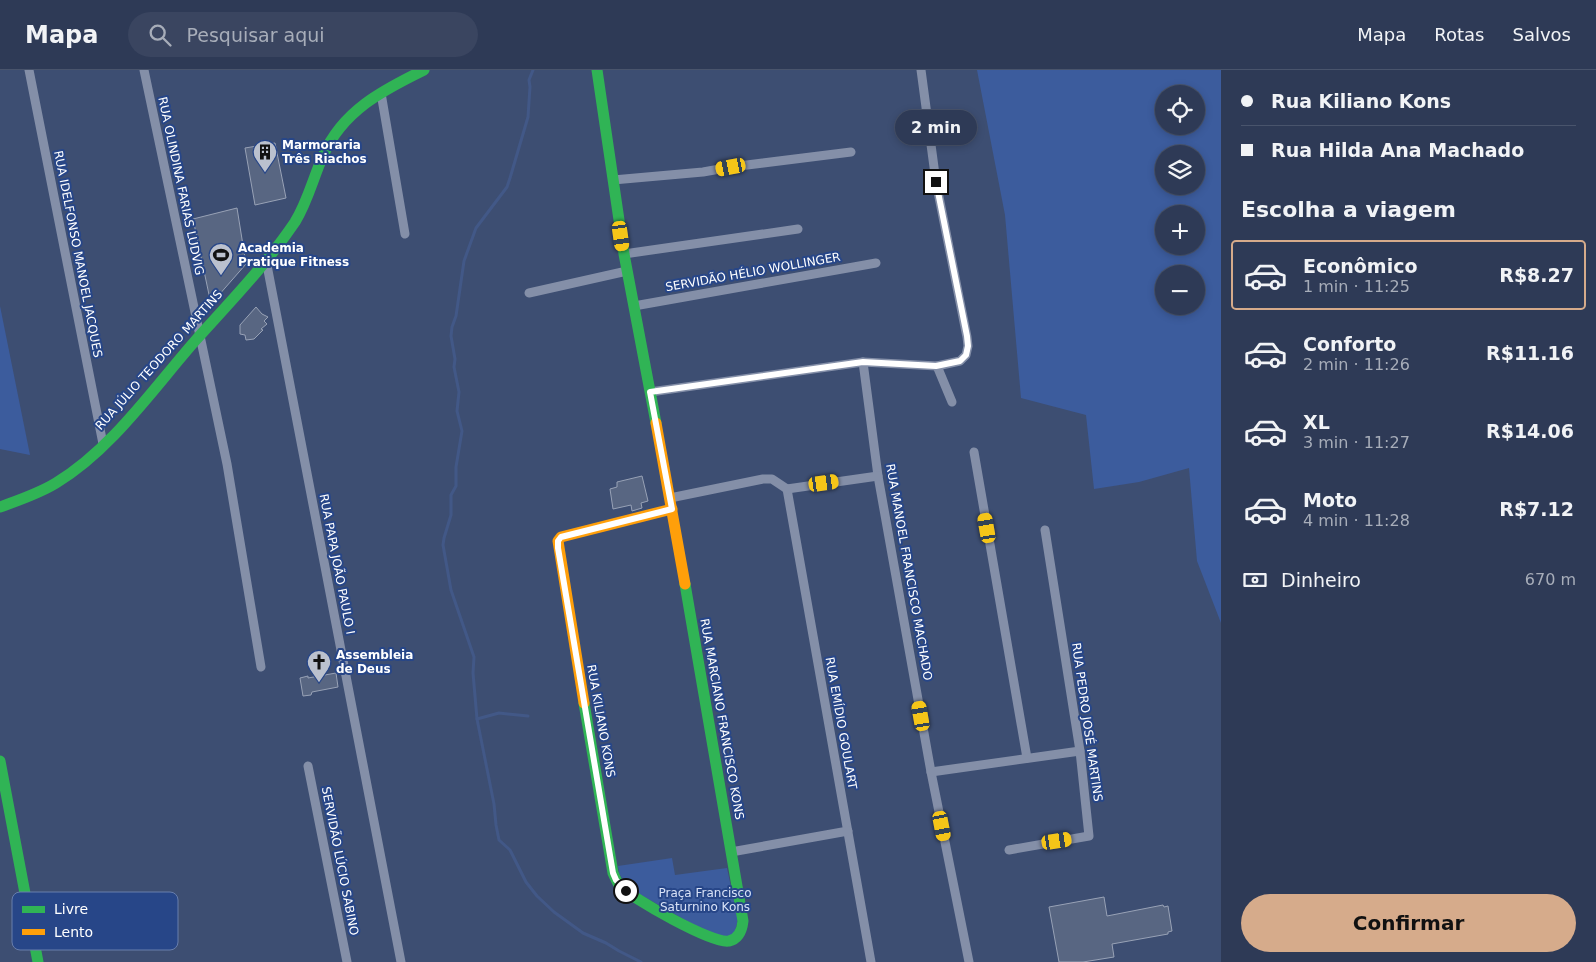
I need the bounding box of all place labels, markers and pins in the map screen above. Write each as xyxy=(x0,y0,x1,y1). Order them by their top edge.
place label: Marmoraria Três Riachos xyxy=(282,138,367,166)
building icon: Marmoraria Três Riachos xyxy=(252,139,278,173)
place label: Academia Pratique Fitness xyxy=(238,241,349,269)
sports icon: Academia Pratique Fitness xyxy=(208,242,234,276)
place label: Assembleia de Deus xyxy=(336,648,413,676)
church icon: Assembleia de Deus xyxy=(306,649,332,683)

